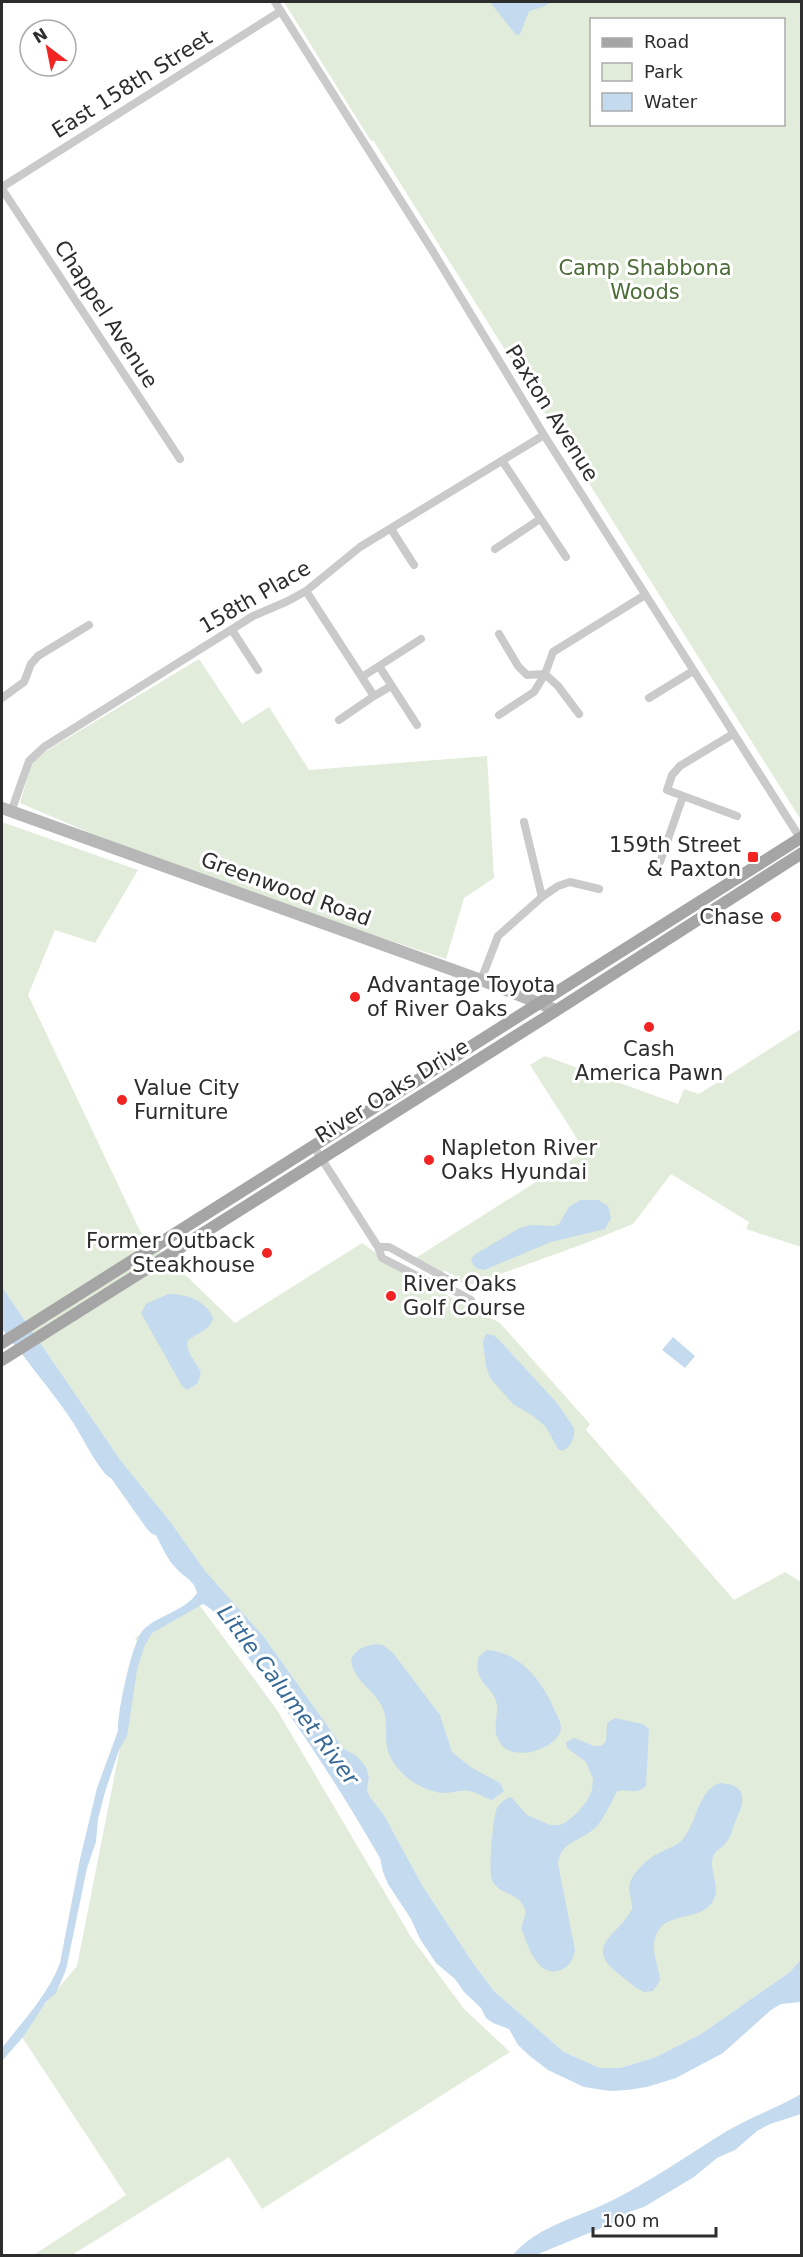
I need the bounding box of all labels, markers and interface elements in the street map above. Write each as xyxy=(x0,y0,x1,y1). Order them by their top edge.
north arrow xyxy=(18,18,78,78)
legend xyxy=(590,18,785,126)
text: N xyxy=(30,24,51,47)
street label: East 158th Street xyxy=(48,25,216,143)
text: Road xyxy=(644,31,689,52)
text: Park xyxy=(644,61,683,82)
text: Water xyxy=(644,91,698,112)
street label: Chappel Avenue xyxy=(49,236,163,392)
park label: Camp Shabbona Woods xyxy=(558,256,732,304)
street label: Paxton Avenue xyxy=(500,340,604,486)
street label: 158th Place xyxy=(195,556,315,638)
place label: 159th Street & Paxton xyxy=(609,833,741,881)
street label: Greenwood Road xyxy=(198,847,374,931)
marker: 159th Street & Paxton xyxy=(746,850,760,864)
place label: Chase xyxy=(699,905,764,929)
marker: Chase xyxy=(769,910,783,924)
place label: Advantage Toyota of River Oaks xyxy=(367,973,555,1021)
marker: Advantage Toyota of River Oaks xyxy=(348,990,362,1004)
marker: Cash America Pawn xyxy=(642,1020,656,1034)
street label: River Oaks Drive xyxy=(311,1034,473,1148)
place label: Cash America Pawn xyxy=(575,1037,723,1085)
place label: Value City Furniture xyxy=(134,1076,240,1124)
marker: Value City Furniture xyxy=(115,1093,129,1107)
place label: Napleton River Oaks Hyundai xyxy=(441,1136,598,1184)
marker: Napleton River Oaks Hyundai xyxy=(422,1153,436,1167)
place label: Former Outback Steakhouse xyxy=(86,1229,256,1277)
marker: Former Outback Steakhouse xyxy=(260,1246,274,1260)
place label: River Oaks Golf Course xyxy=(403,1272,525,1320)
marker: River Oaks Golf Course xyxy=(384,1289,398,1303)
water label: Little Calumet River xyxy=(212,1600,365,1791)
scale bar xyxy=(593,2200,716,2238)
text: 100 m xyxy=(602,2210,660,2231)

